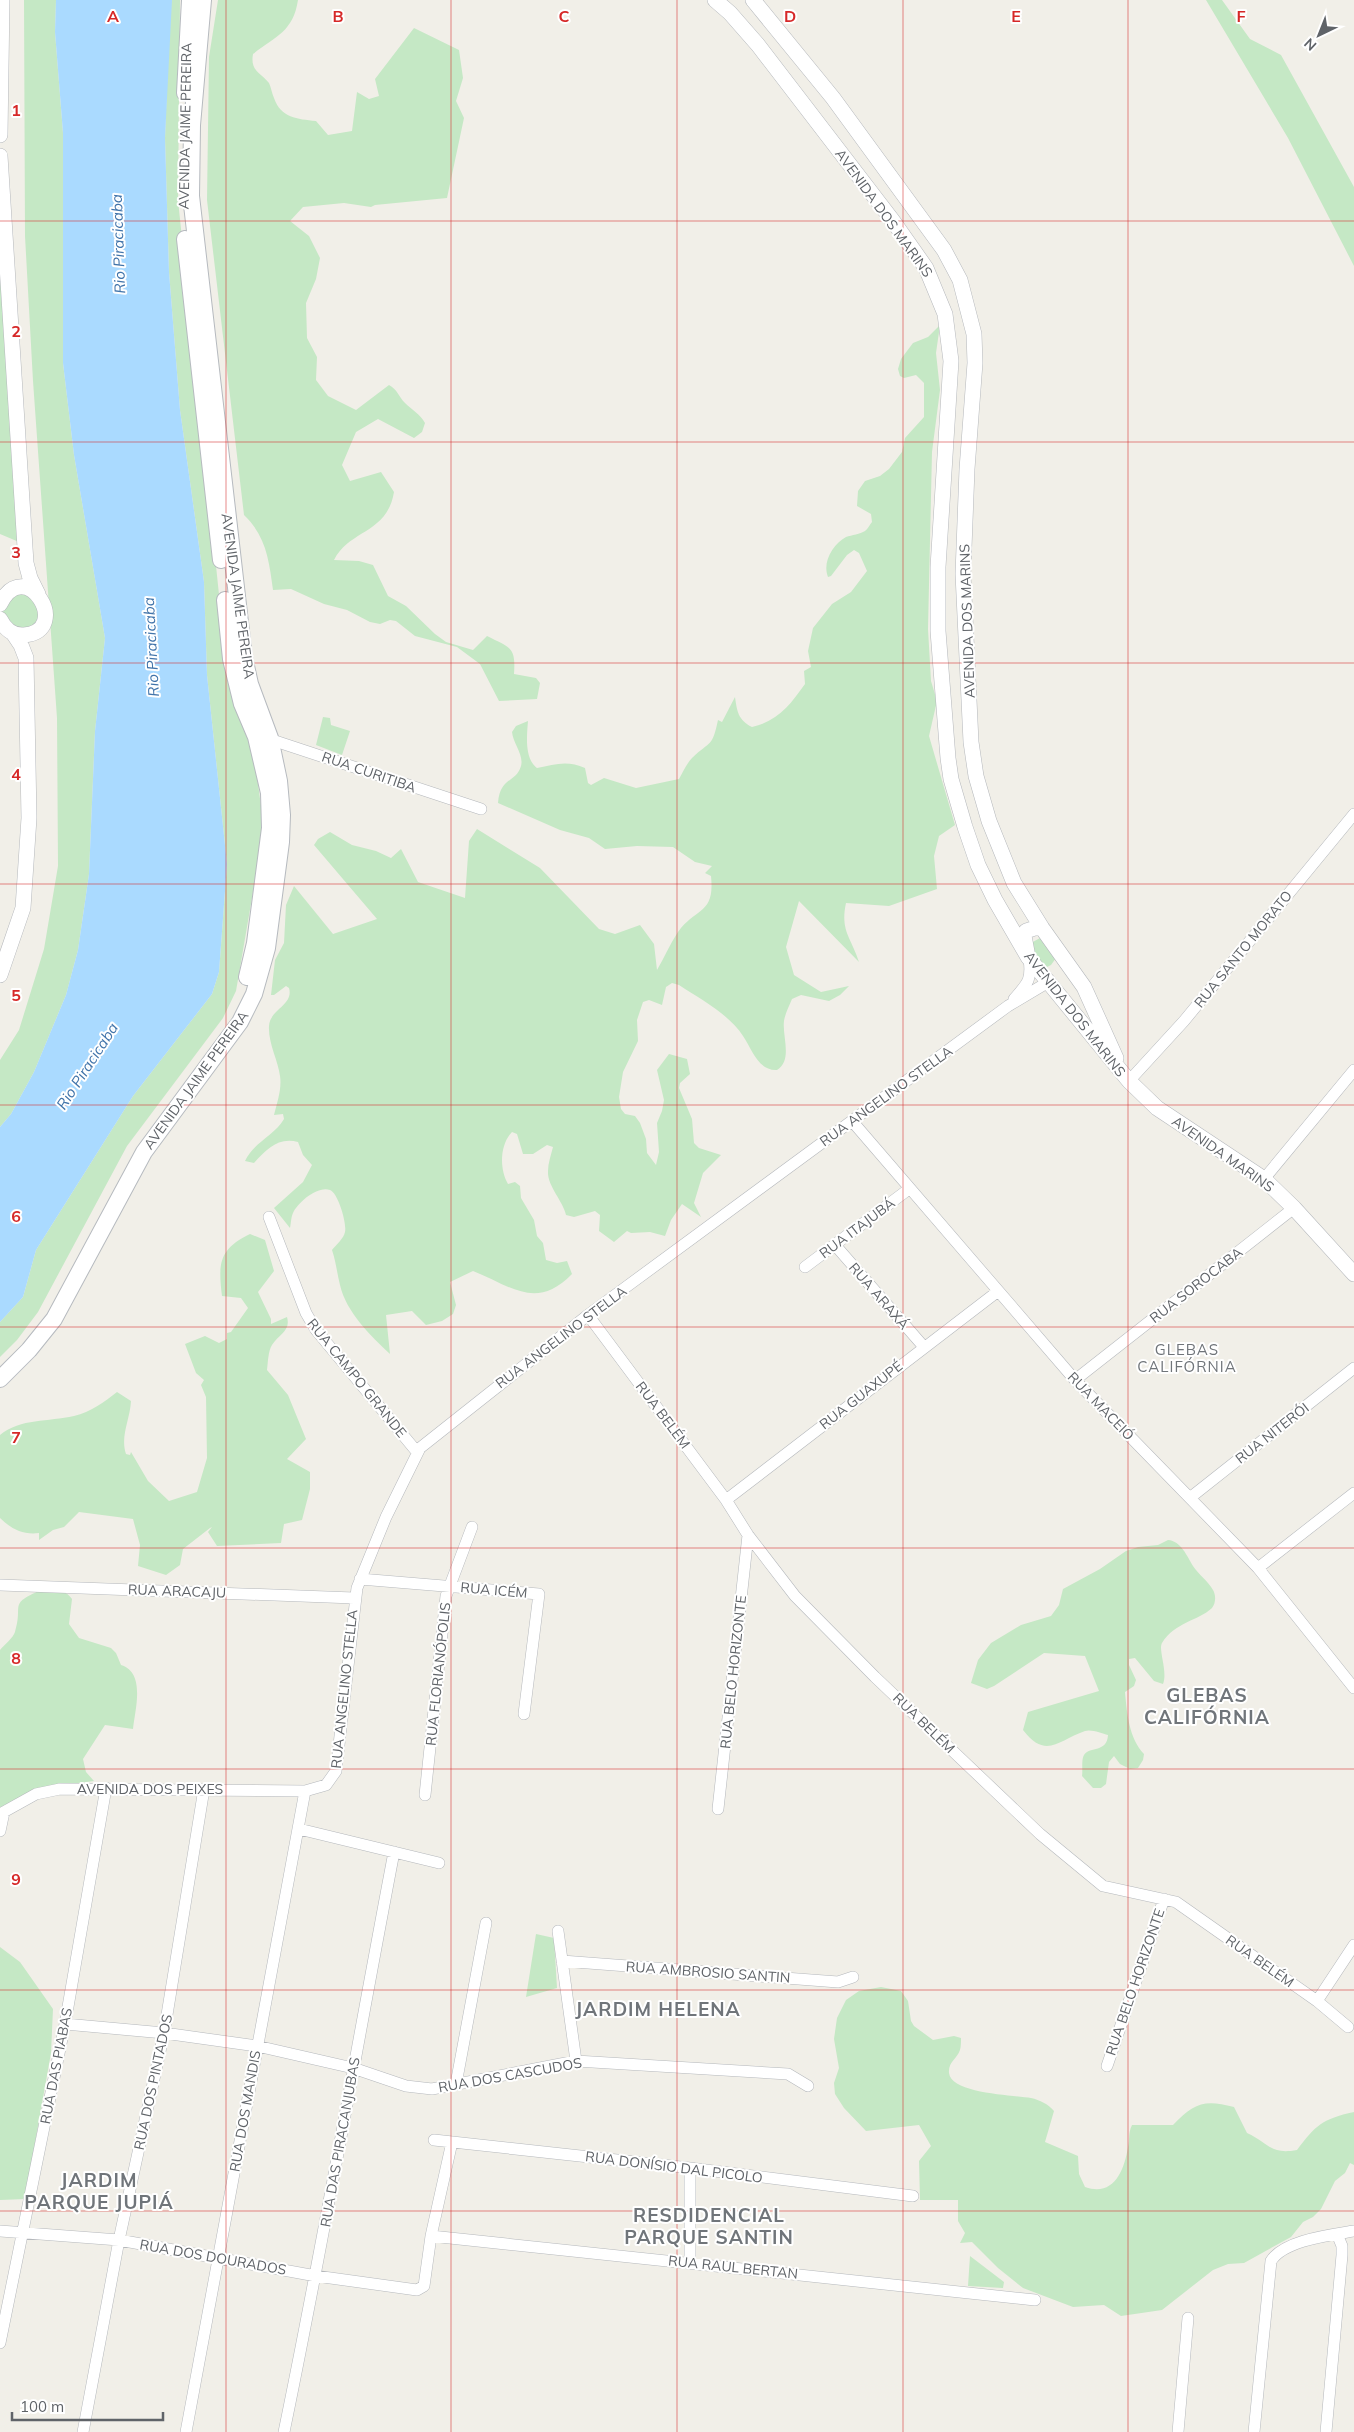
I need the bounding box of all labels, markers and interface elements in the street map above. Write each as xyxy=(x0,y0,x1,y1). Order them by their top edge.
text: A xyxy=(107,6,119,26)
text: B xyxy=(332,6,344,26)
text: C xyxy=(559,6,570,26)
text: D xyxy=(784,6,796,26)
text: E xyxy=(1011,6,1021,26)
text: F xyxy=(1236,6,1246,26)
north arrow xyxy=(1294,10,1344,60)
text: N xyxy=(1300,34,1320,55)
street label: AVENIDA JAIME PEREIRA xyxy=(175,42,195,210)
text: 1 xyxy=(11,100,21,120)
street label: AVENIDA DOS MARINS xyxy=(831,145,937,281)
water label: Rio Piracicaba xyxy=(107,194,129,294)
text: 2 xyxy=(11,321,21,341)
street label: AVENIDA JAIME PEREIRA xyxy=(217,512,259,681)
text: 3 xyxy=(11,542,21,562)
street label: AVENIDA DOS MARINS xyxy=(955,543,979,698)
water label: Rio Piracicaba xyxy=(139,597,163,697)
street label: RUA CURITIBA xyxy=(319,747,419,797)
text: 4 xyxy=(11,764,21,784)
street label: RUA SANTO MORATO xyxy=(1190,887,1296,1011)
street label: AVENIDA DOS MARINS xyxy=(1020,948,1130,1081)
text: 5 xyxy=(11,985,21,1005)
street label: AVENIDA JAIME PEREIRA xyxy=(140,1007,253,1153)
water label: Rio Piracicaba xyxy=(52,1019,122,1113)
street label: RUA ANGELINO STELLA xyxy=(816,1041,956,1150)
street label: AVENIDA MARINS xyxy=(1168,1112,1278,1196)
street label: RUA ITAJUBÁ xyxy=(816,1193,899,1262)
text: 6 xyxy=(11,1206,21,1226)
street label: RUA SOROCABA xyxy=(1146,1243,1247,1327)
street label: RUA ARAXÁ xyxy=(845,1259,913,1334)
street label: RUA ANGELINO STELLA xyxy=(492,1281,631,1392)
street label: RUA CAMPO GRANDE xyxy=(303,1315,411,1441)
district label: GLEBAS CALIFÓRNIA xyxy=(1137,1340,1237,1376)
street label: RUA GUAXUPÉ xyxy=(816,1357,906,1433)
street label: RUA MACEIÓ xyxy=(1064,1368,1138,1444)
street label: RUA BELÉM xyxy=(632,1378,694,1452)
street label: RUA NITERÓI xyxy=(1232,1399,1312,1467)
text: 7 xyxy=(11,1427,21,1447)
street label: RUA ICÉM xyxy=(460,1578,528,1602)
street label: RUA ARACAJU xyxy=(127,1580,227,1602)
street label: RUA BELO HORIZONTE xyxy=(716,1594,750,1750)
street label: RUA FLORIANÓPOLIS xyxy=(422,1601,455,1747)
street label: RUA ANGELINO STELLA xyxy=(327,1608,361,1769)
text: 8 xyxy=(11,1648,21,1668)
district label: GLEBAS CALIFÓRNIA xyxy=(1144,1683,1270,1729)
street label: RUA BELÉM xyxy=(889,1689,959,1757)
street label: AVENIDA DOS PEIXES xyxy=(77,1780,223,1798)
text: 9 xyxy=(11,1869,21,1889)
street label: RUA BELO HORIZONTE xyxy=(1101,1906,1169,2058)
street label: RUA BELÉM xyxy=(1222,1931,1298,1991)
street label: RUA AMBROSIO SANTIN xyxy=(625,1957,791,1987)
district label: JARDIM HELENA xyxy=(575,1997,741,2021)
street label: RUA DAS PIABAS xyxy=(36,2006,76,2126)
street label: RUA DOS PINTADOS xyxy=(130,2012,176,2152)
street label: RUA DOS MANDIS xyxy=(225,2049,265,2173)
street label: RUA DOS CASCUDOS xyxy=(437,2053,583,2096)
street label: RUA DAS PIRACANJUBAS xyxy=(316,2055,364,2228)
street label: RUA DONÍSIO DAL PICOLO xyxy=(584,2147,764,2187)
district label: JARDIM PARQUE JUPIÁ xyxy=(24,2168,174,2214)
district label: RESDIDENCIAL PARQUE SANTIN xyxy=(624,2203,794,2249)
street label: RUA DOS DOURADOS xyxy=(138,2235,288,2279)
street label: RUA RAUL BERTAN xyxy=(667,2251,799,2283)
scale bar xyxy=(12,2390,164,2422)
text: 100 m xyxy=(20,2397,64,2416)

